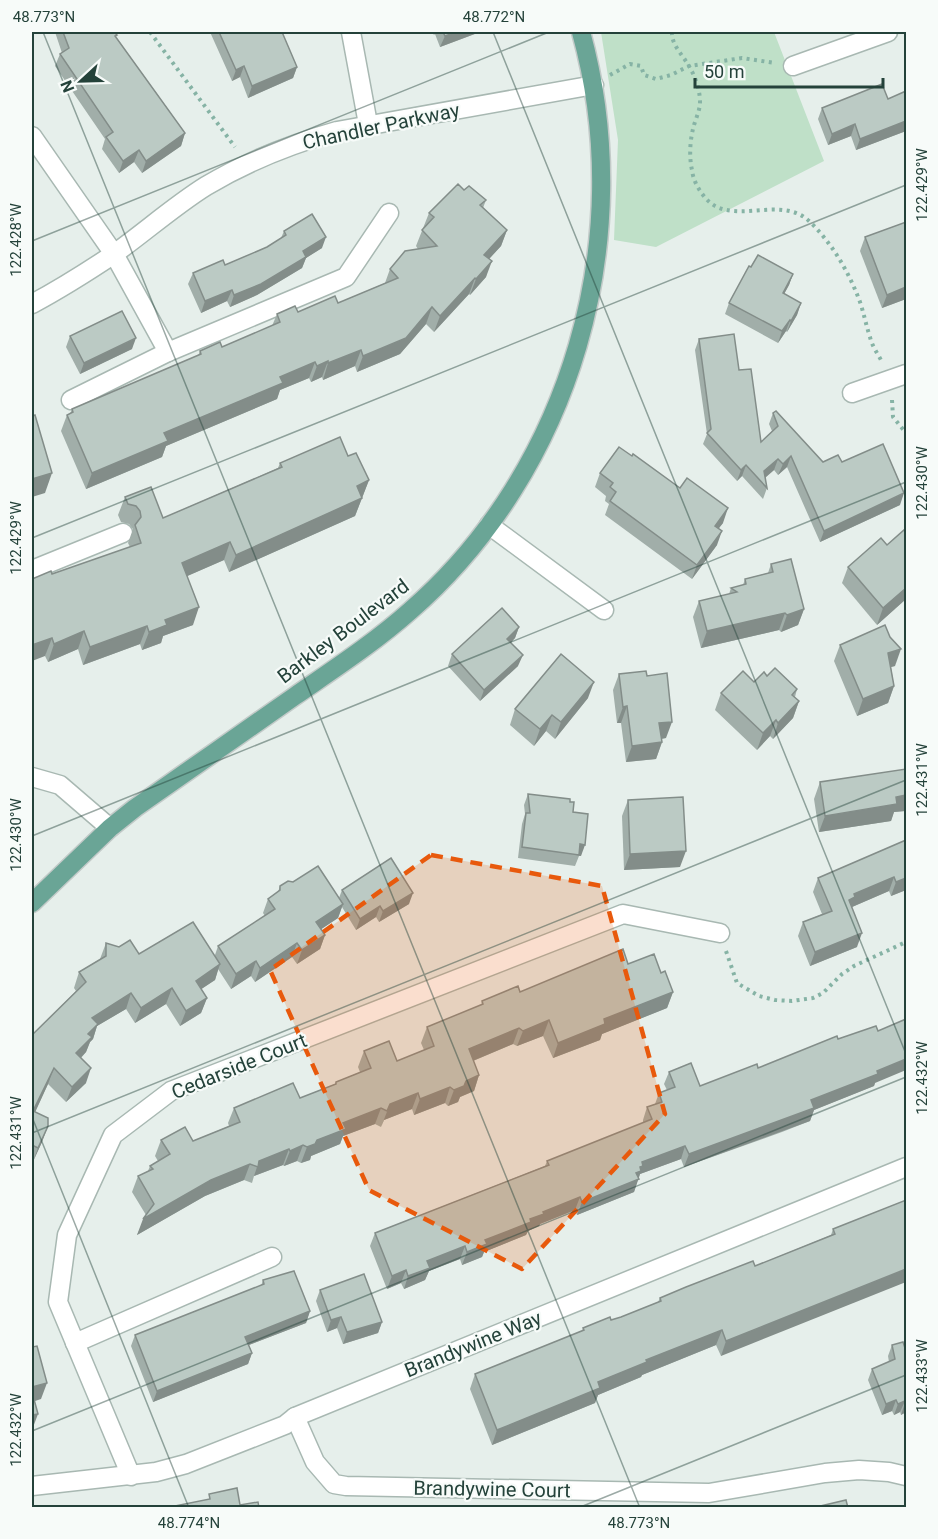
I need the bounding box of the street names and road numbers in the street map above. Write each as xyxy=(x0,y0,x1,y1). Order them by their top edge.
street label: Chandler Parkway xyxy=(300,98,462,154)
street label: Barkley Boulevard xyxy=(272,574,414,688)
street label: Cedarside Court xyxy=(168,1028,310,1104)
street label: Brandywine Way xyxy=(401,1305,546,1382)
street label: Brandywine Court xyxy=(413,1476,571,1502)

